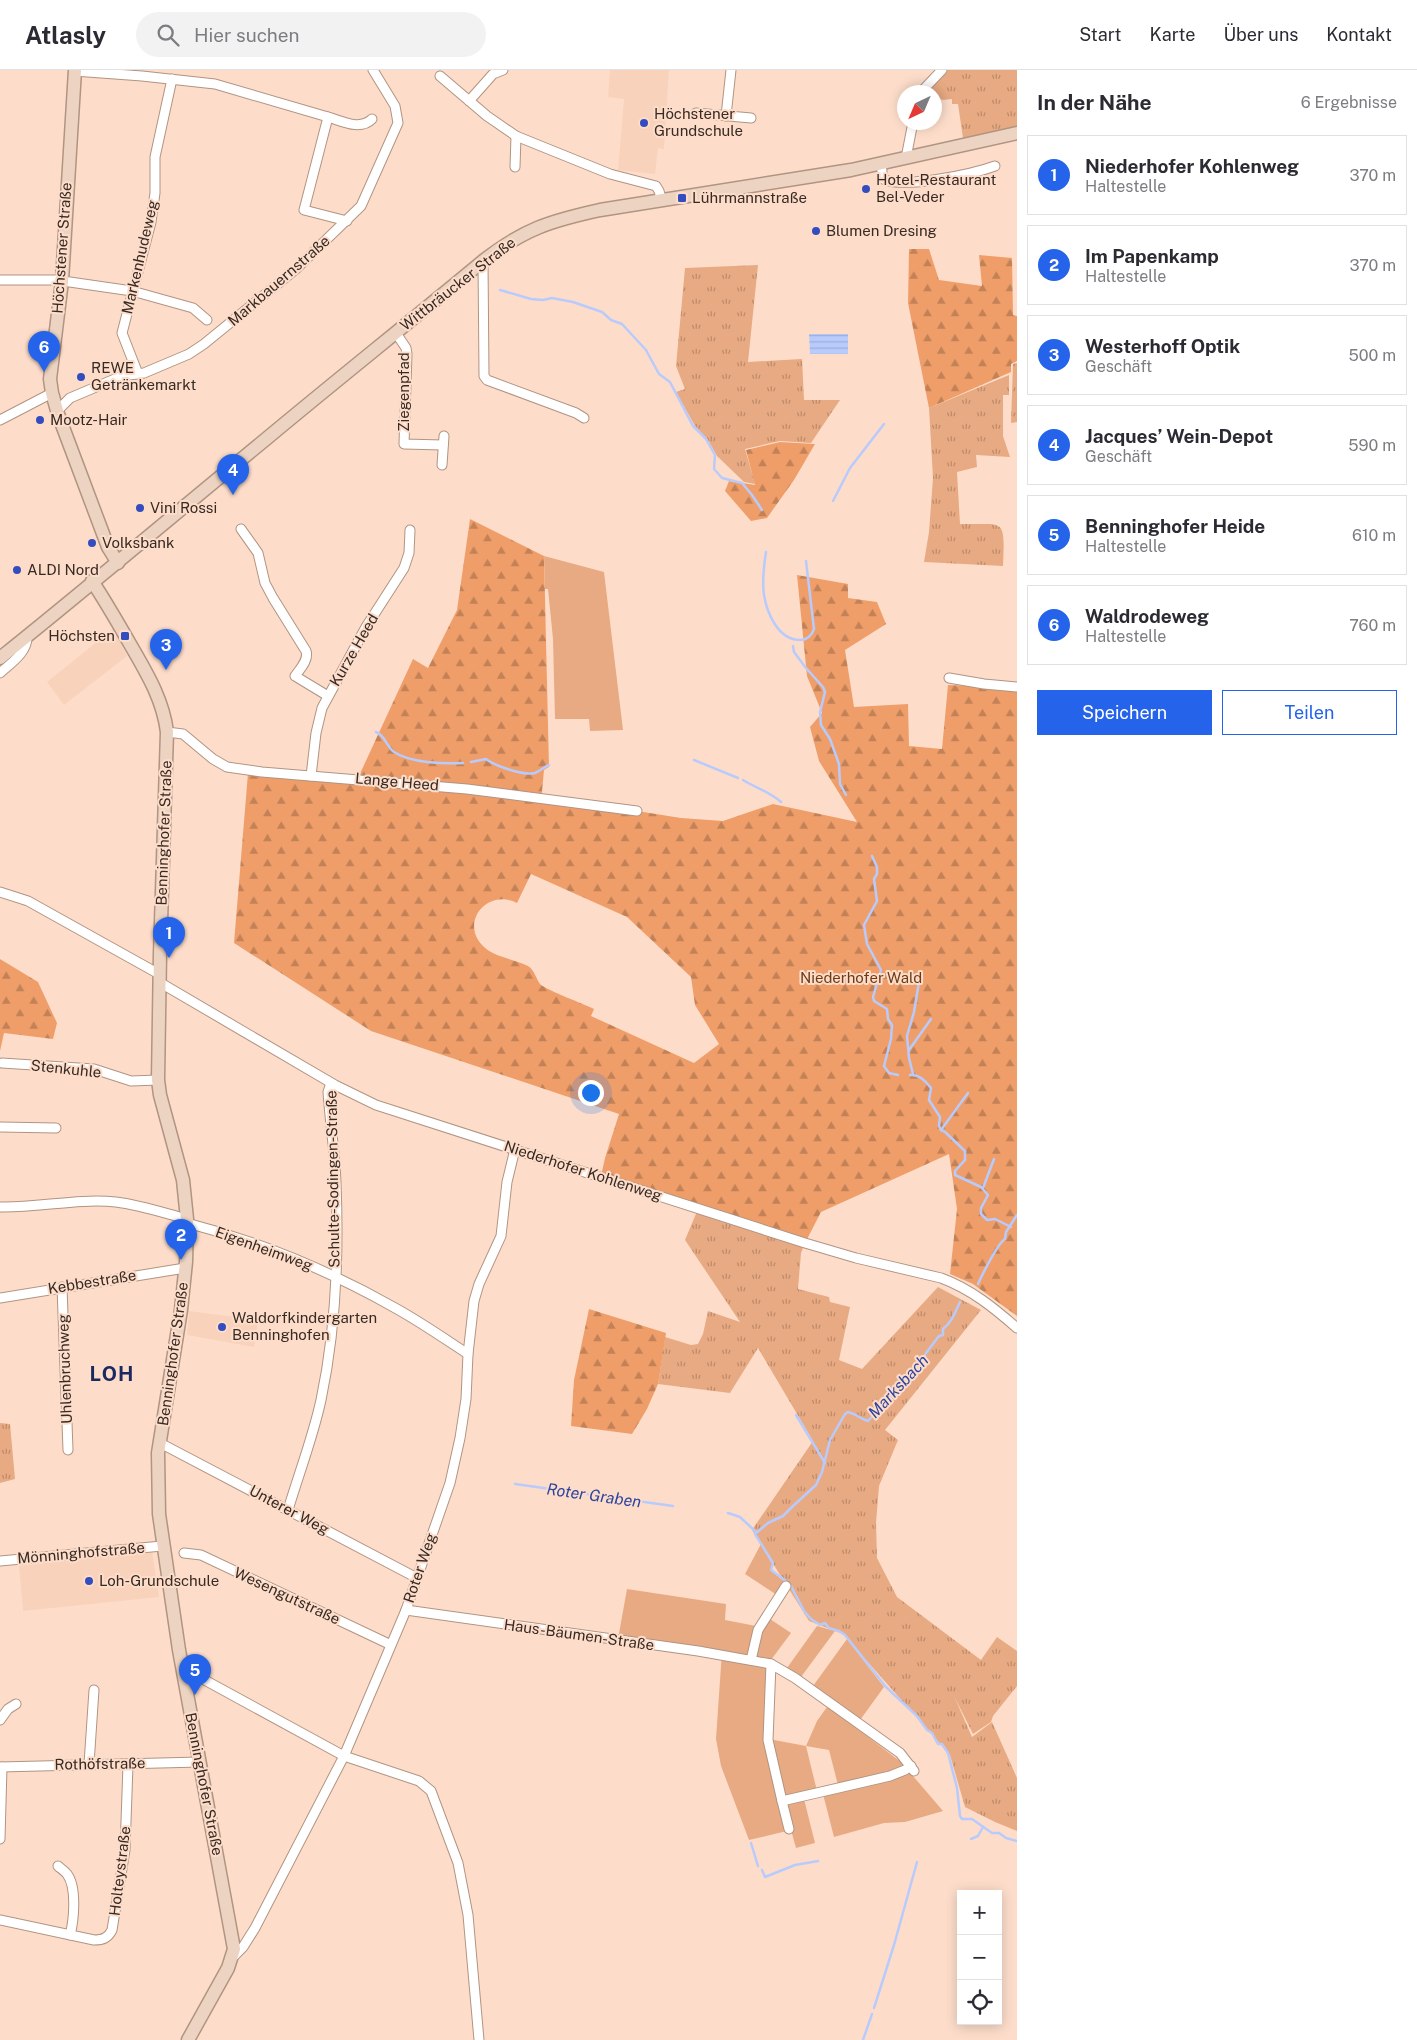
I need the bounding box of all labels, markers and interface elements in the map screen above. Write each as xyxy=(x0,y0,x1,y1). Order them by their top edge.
search box xyxy=(136,12,486,57)
text: Atlasly xyxy=(25,21,106,49)
icon: search xyxy=(154,21,182,49)
text: Hier suchen xyxy=(194,24,300,46)
text: Start xyxy=(1079,24,1122,45)
text: Karte xyxy=(1150,24,1195,45)
text: Über uns xyxy=(1223,24,1298,45)
text: Kontakt xyxy=(1326,24,1392,45)
north arrow xyxy=(897,85,942,130)
text: In der Nähe xyxy=(1037,90,1152,115)
text: 6 Ergebnisse xyxy=(1301,93,1397,112)
place label: Höchstener Grundschule xyxy=(654,105,743,139)
marker: Höchstener Grundschule xyxy=(638,117,650,129)
text: Niederhofer Kohlenweg xyxy=(1085,155,1299,177)
text: 1 xyxy=(1051,166,1057,185)
text: 370 m xyxy=(1349,166,1396,185)
place label: Hotel-Restaurant Bel-Veder xyxy=(876,171,996,205)
text: Haltestelle xyxy=(1085,177,1166,196)
street label: Höchstener Straße xyxy=(48,182,75,314)
marker: Hotel-Restaurant Bel-Veder xyxy=(860,183,872,195)
place label: Lührmannstraße xyxy=(692,189,807,206)
marker: Lührmannstraße xyxy=(676,192,688,204)
street label: Markenhudeweg xyxy=(118,198,161,316)
place label: Blumen Dresing xyxy=(826,222,937,239)
marker: Blumen Dresing xyxy=(810,225,822,237)
street label: Markbauernstraße xyxy=(224,232,333,329)
street label: Wittbräucker Straße xyxy=(397,233,519,334)
text: Im Papenkamp xyxy=(1085,245,1219,267)
text: 2 xyxy=(1049,256,1059,275)
text: 370 m xyxy=(1349,256,1396,275)
text: Haltestelle xyxy=(1085,267,1166,286)
pin: 6 xyxy=(28,331,60,372)
text: Westerhoff Optik xyxy=(1085,335,1240,357)
text: 3 xyxy=(1049,346,1059,365)
text: 500 m xyxy=(1349,346,1396,365)
street label: Ziegenpfad xyxy=(395,352,412,432)
text: Geschäft xyxy=(1085,357,1152,376)
place label: REWE Getränkemarkt xyxy=(91,359,196,393)
marker: REWE Getränkemarkt xyxy=(75,371,87,383)
place label: Mootz-Hair xyxy=(50,411,128,428)
marker: Mootz-Hair xyxy=(34,414,46,426)
text: Jacques’ Wein-Depot xyxy=(1085,425,1273,447)
text: 4 xyxy=(1049,436,1059,455)
text: 590 m xyxy=(1348,436,1396,455)
text: Geschäft xyxy=(1085,447,1152,466)
pin: 4 xyxy=(217,454,249,495)
place label: Vini Rossi xyxy=(150,499,217,516)
marker: Vini Rossi xyxy=(134,502,146,514)
text: Benninghofer Heide xyxy=(1085,515,1265,537)
text: 5 xyxy=(1049,526,1059,545)
text: 610 m xyxy=(1352,526,1396,545)
place label: Volksbank xyxy=(102,534,174,551)
marker: Volksbank xyxy=(86,537,98,549)
text: Haltestelle xyxy=(1085,537,1166,556)
place label: ALDI Nord xyxy=(27,561,99,578)
marker: ALDI Nord xyxy=(11,564,23,576)
text: Waldrodeweg xyxy=(1085,605,1209,627)
street label: Kurze Heed xyxy=(326,610,381,689)
text: 6 xyxy=(1049,616,1059,635)
text: 760 m xyxy=(1349,616,1396,635)
place label: Höchsten xyxy=(48,627,115,644)
text: Haltestelle xyxy=(1085,627,1166,646)
pin: 3 xyxy=(150,629,182,670)
marker: Höchsten xyxy=(119,630,131,642)
button: Speichern xyxy=(1037,690,1212,735)
button: Teilen xyxy=(1222,690,1397,735)
street label: Benninghofer Straße xyxy=(152,760,175,906)
street label: Lange Heed xyxy=(355,769,440,794)
pin: 1 xyxy=(153,917,185,958)
park label: Niederhofer Wald xyxy=(800,969,922,986)
street label: Stenkuhle xyxy=(30,1056,102,1081)
your location xyxy=(578,1080,604,1106)
street label: Schulte-Sodingen-Straße xyxy=(322,1090,343,1268)
street label: Niederhofer Kohlenweg xyxy=(502,1137,664,1204)
pin: 2 xyxy=(165,1219,197,1260)
street label: Eigenheimweg xyxy=(213,1223,315,1274)
street label: Kebbestraße xyxy=(47,1266,137,1297)
street label: Benninghofer Straße xyxy=(154,1281,191,1427)
place label: Waldorfkindergarten Benninghofen xyxy=(232,1309,377,1343)
street label: Uhlenbruchweg xyxy=(54,1314,75,1424)
marker: Waldorfkindergarten Benninghofen xyxy=(216,1321,228,1333)
water label: Marksbach xyxy=(864,1351,932,1422)
district label: LOH xyxy=(90,1362,134,1386)
water label: Roter Graben xyxy=(545,1479,643,1512)
street label: Unterer Weg xyxy=(246,1481,332,1538)
street label: Roter Weg xyxy=(400,1531,439,1605)
street label: Mönninghofstraße xyxy=(16,1538,145,1567)
street label: Wesengutstraße xyxy=(232,1564,343,1628)
place label: Loh-Grundschule xyxy=(99,1572,219,1589)
marker: Loh-Grundschule xyxy=(83,1575,95,1587)
street label: Haus-Bäumen-Straße xyxy=(503,1616,655,1653)
pin: 5 xyxy=(179,1654,211,1695)
street label: Benninghofer Straße xyxy=(182,1711,227,1857)
street label: Rothöfstraße xyxy=(54,1754,146,1773)
street label: Holteystraße xyxy=(106,1825,133,1917)
map controls xyxy=(957,1890,1002,2025)
button: + xyxy=(957,1890,1002,1935)
button: − xyxy=(957,1935,1002,1980)
button: locate xyxy=(957,1980,1002,2025)

